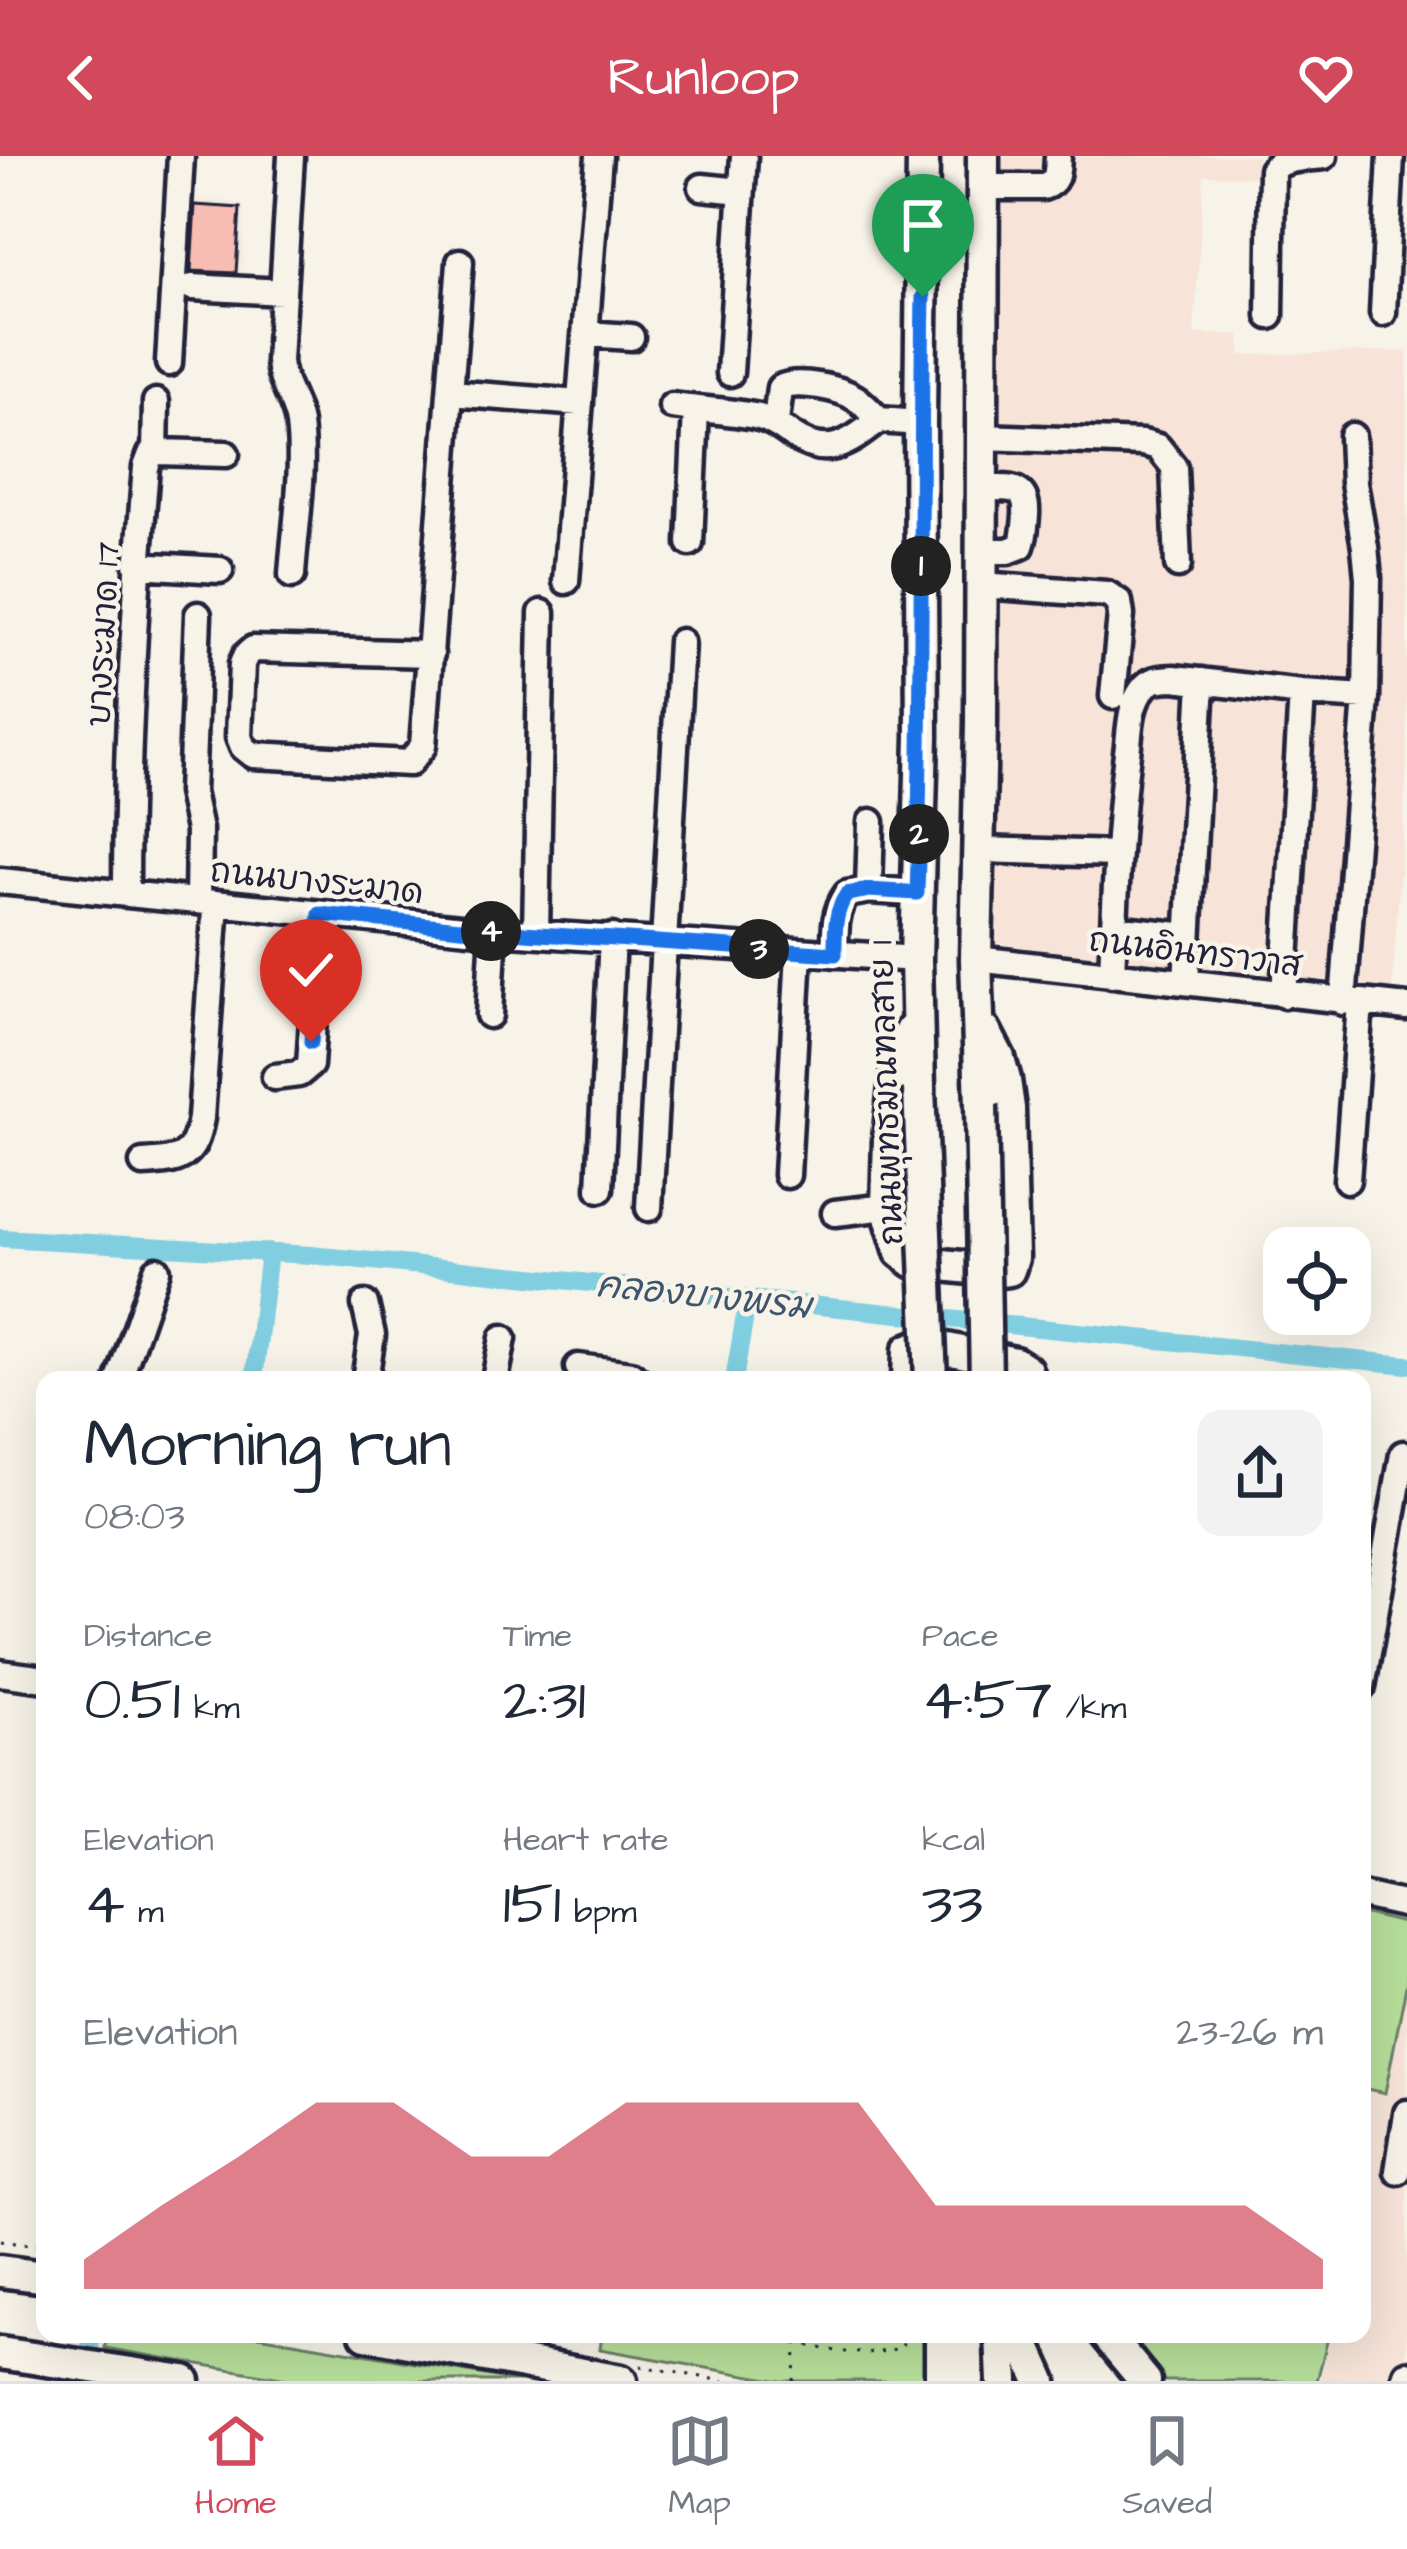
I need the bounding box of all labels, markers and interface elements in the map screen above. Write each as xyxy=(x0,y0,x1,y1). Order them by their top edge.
text: Runloop xyxy=(607,41,800,116)
icon: back xyxy=(48,45,114,111)
icon: heart xyxy=(1293,45,1359,111)
pin xyxy=(872,174,974,297)
icon: arrive xyxy=(890,192,956,258)
pin: 1 xyxy=(891,536,951,596)
street label: บางระมาด 17 xyxy=(76,541,132,728)
text: 1 xyxy=(919,543,923,589)
pin: 2 xyxy=(889,804,949,864)
text: 2 xyxy=(910,811,928,857)
street label: ถนนบางระมาด xyxy=(208,848,426,916)
pin: 4 xyxy=(461,901,521,961)
text: 4 xyxy=(480,908,502,954)
street label: ถนนอินทราวาส xyxy=(1086,917,1306,989)
pin xyxy=(260,919,362,1042)
pin: 3 xyxy=(729,919,789,979)
text: 3 xyxy=(751,926,767,972)
icon: check xyxy=(278,937,344,1003)
street label: ถนนพุทธมณฑลสาย 1 xyxy=(859,940,915,1246)
map controls xyxy=(1263,1227,1371,1335)
button: locate xyxy=(1263,1227,1371,1335)
water label: คลองบางพรม xyxy=(594,1260,817,1333)
text: Morning run xyxy=(84,1400,452,1492)
button: share xyxy=(1197,1410,1323,1536)
text: 08:03 xyxy=(84,1491,185,1545)
text: Distance xyxy=(84,1613,212,1659)
text: Time xyxy=(503,1613,572,1659)
text: Pace xyxy=(922,1613,999,1659)
text: 0.51 xyxy=(84,1659,180,1742)
text: 2:31 xyxy=(503,1659,586,1742)
text: 4:57 xyxy=(922,1659,1052,1742)
text: km xyxy=(180,1685,240,1731)
text: /km xyxy=(1052,1685,1126,1731)
text: Elevation xyxy=(84,1817,214,1863)
text: Heart rate xyxy=(503,1817,669,1863)
text: kcal xyxy=(922,1817,985,1863)
text: 4 xyxy=(84,1863,125,1946)
text: 151 xyxy=(503,1863,561,1946)
text: 33 xyxy=(922,1863,983,1946)
text: m xyxy=(125,1889,164,1935)
text: bpm xyxy=(561,1889,637,1935)
text: Elevation xyxy=(84,2007,238,2061)
text: 23–26 m xyxy=(1176,2007,1323,2061)
tab: Home xyxy=(195,2408,277,2526)
tab: Map xyxy=(667,2408,733,2526)
tab: Saved xyxy=(1122,2408,1212,2526)

